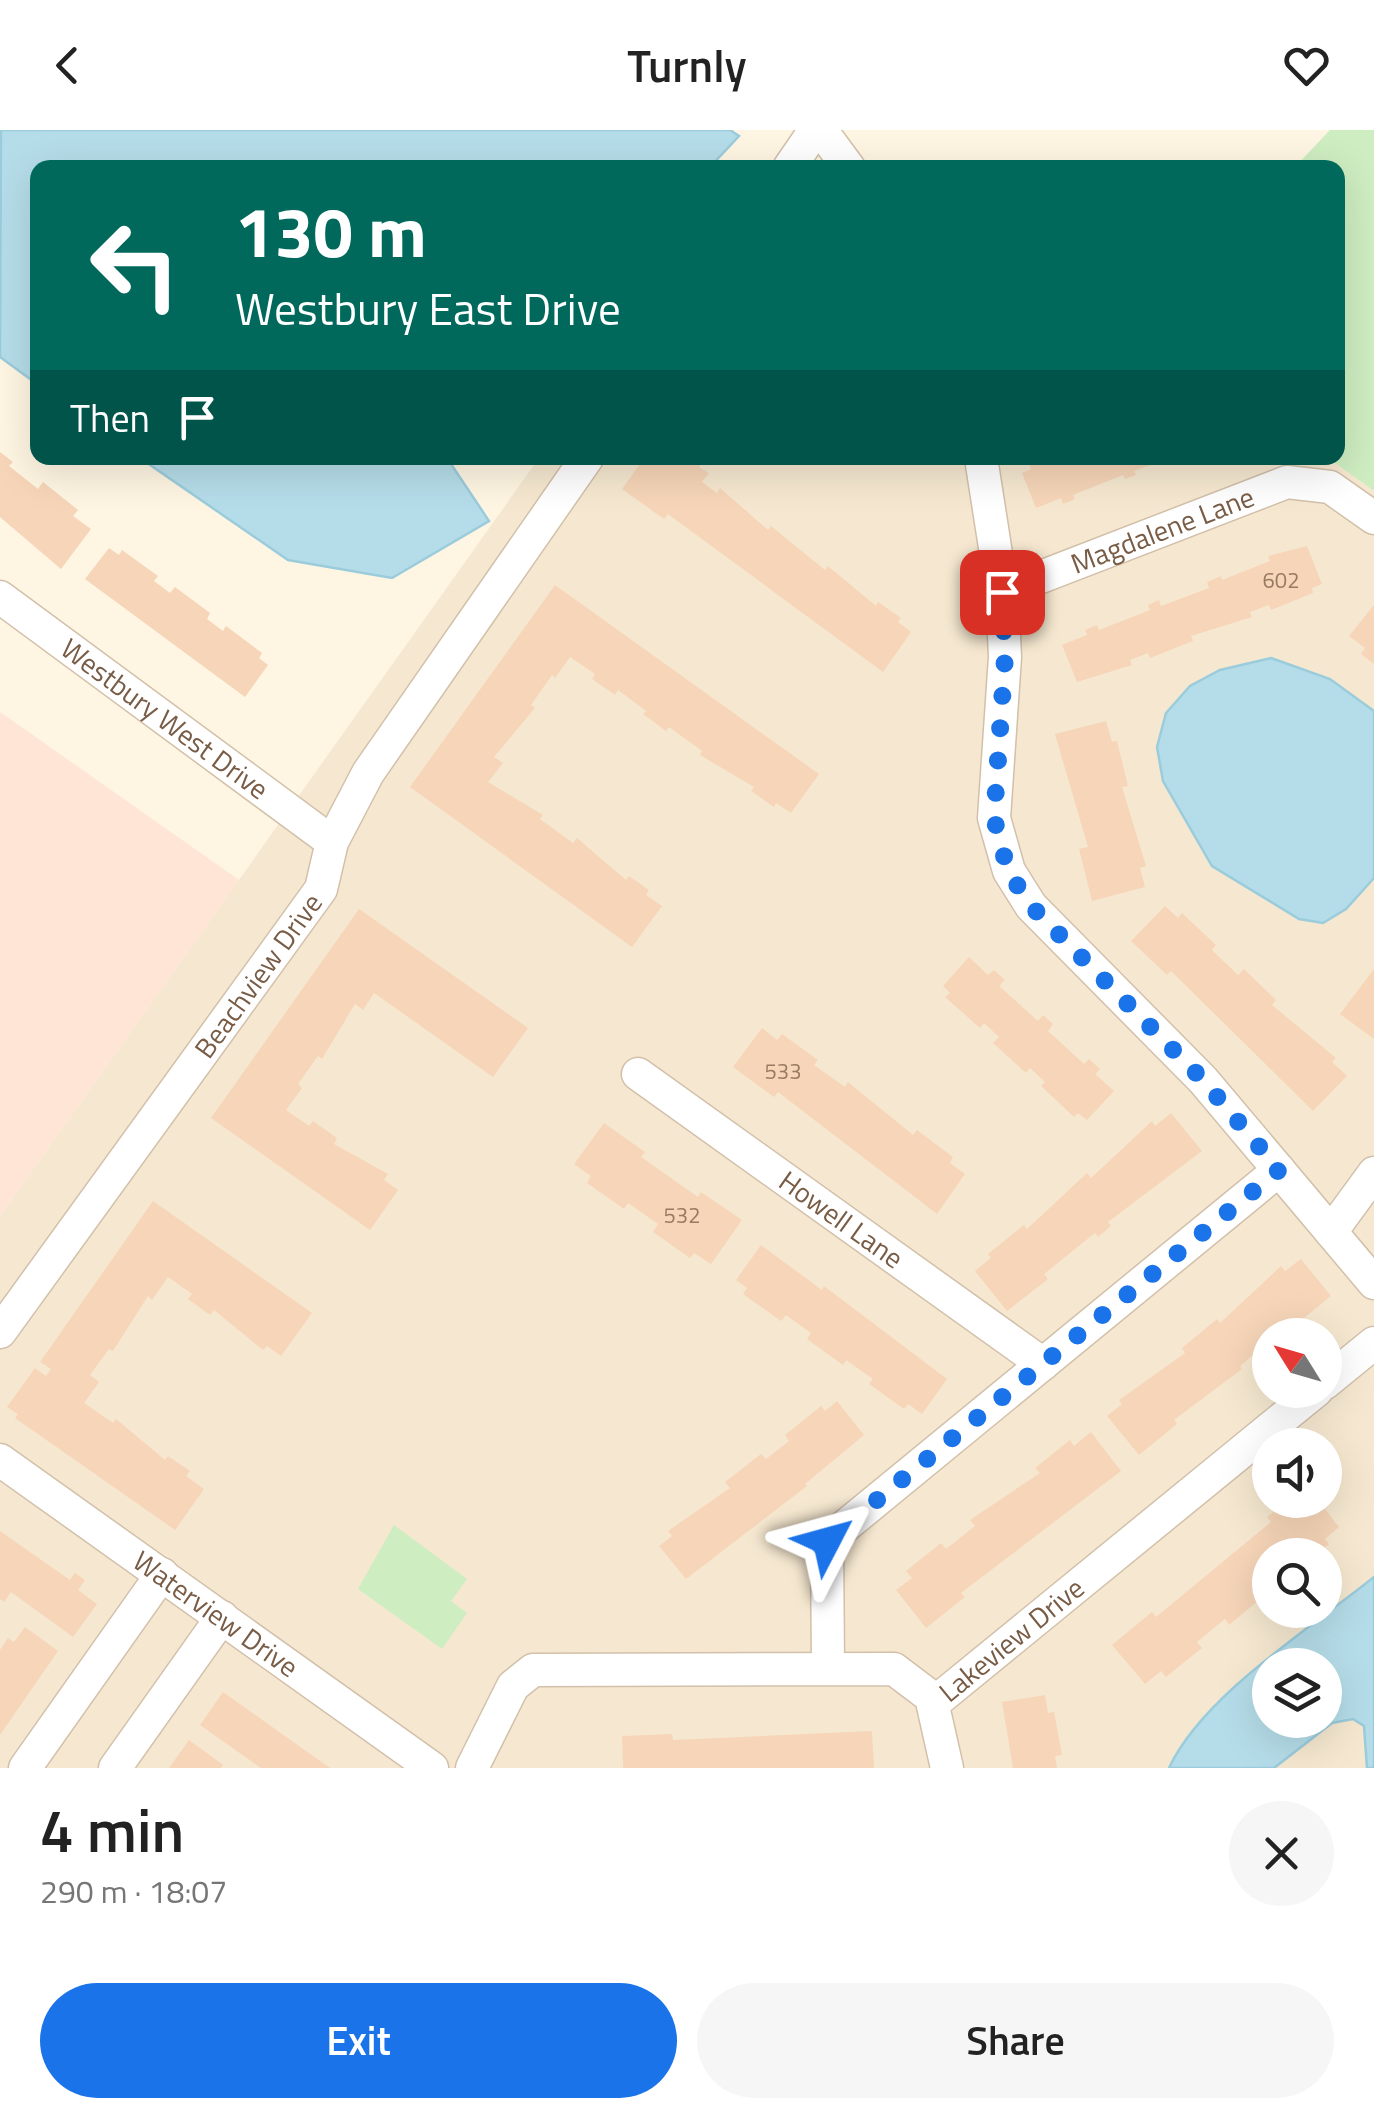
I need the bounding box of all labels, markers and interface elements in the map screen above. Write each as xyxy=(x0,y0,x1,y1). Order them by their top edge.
text: Turnly xyxy=(627,31,747,99)
icon: back xyxy=(40,38,95,93)
icon: heart xyxy=(1279,38,1334,93)
text: 130 m xyxy=(235,178,427,284)
icon: left xyxy=(70,200,200,330)
text: Westbury East Drive xyxy=(235,274,621,342)
text: Then xyxy=(70,389,150,447)
icon: arrive xyxy=(170,390,225,445)
street label: Magdalene Lane xyxy=(1064,475,1260,584)
pin xyxy=(960,550,1045,635)
house number: 602 xyxy=(1263,563,1299,597)
icon: arrive xyxy=(975,565,1030,620)
street label: Westbury West Drive xyxy=(52,627,278,810)
street label: Beachview Drive xyxy=(183,884,332,1067)
house number: 533 xyxy=(765,1054,801,1088)
street label: Howell Lane xyxy=(770,1160,913,1279)
house number: 532 xyxy=(664,1198,700,1232)
north arrow xyxy=(1252,1318,1342,1408)
map controls xyxy=(1252,1318,1342,1738)
button: sound xyxy=(1252,1428,1342,1518)
position arrow xyxy=(775,1489,879,1593)
button: search xyxy=(1252,1538,1342,1628)
street label: Waterview Drive xyxy=(124,1539,308,1687)
street label: Lakeview Drive xyxy=(929,1567,1093,1712)
button: layers xyxy=(1252,1648,1342,1738)
text: 4 min xyxy=(40,1784,184,1875)
button: close xyxy=(1229,1801,1334,1906)
text: 290 m · 18:07 xyxy=(40,1867,227,1915)
button: Exit xyxy=(40,1983,677,2098)
button: Share xyxy=(697,1983,1334,2098)

